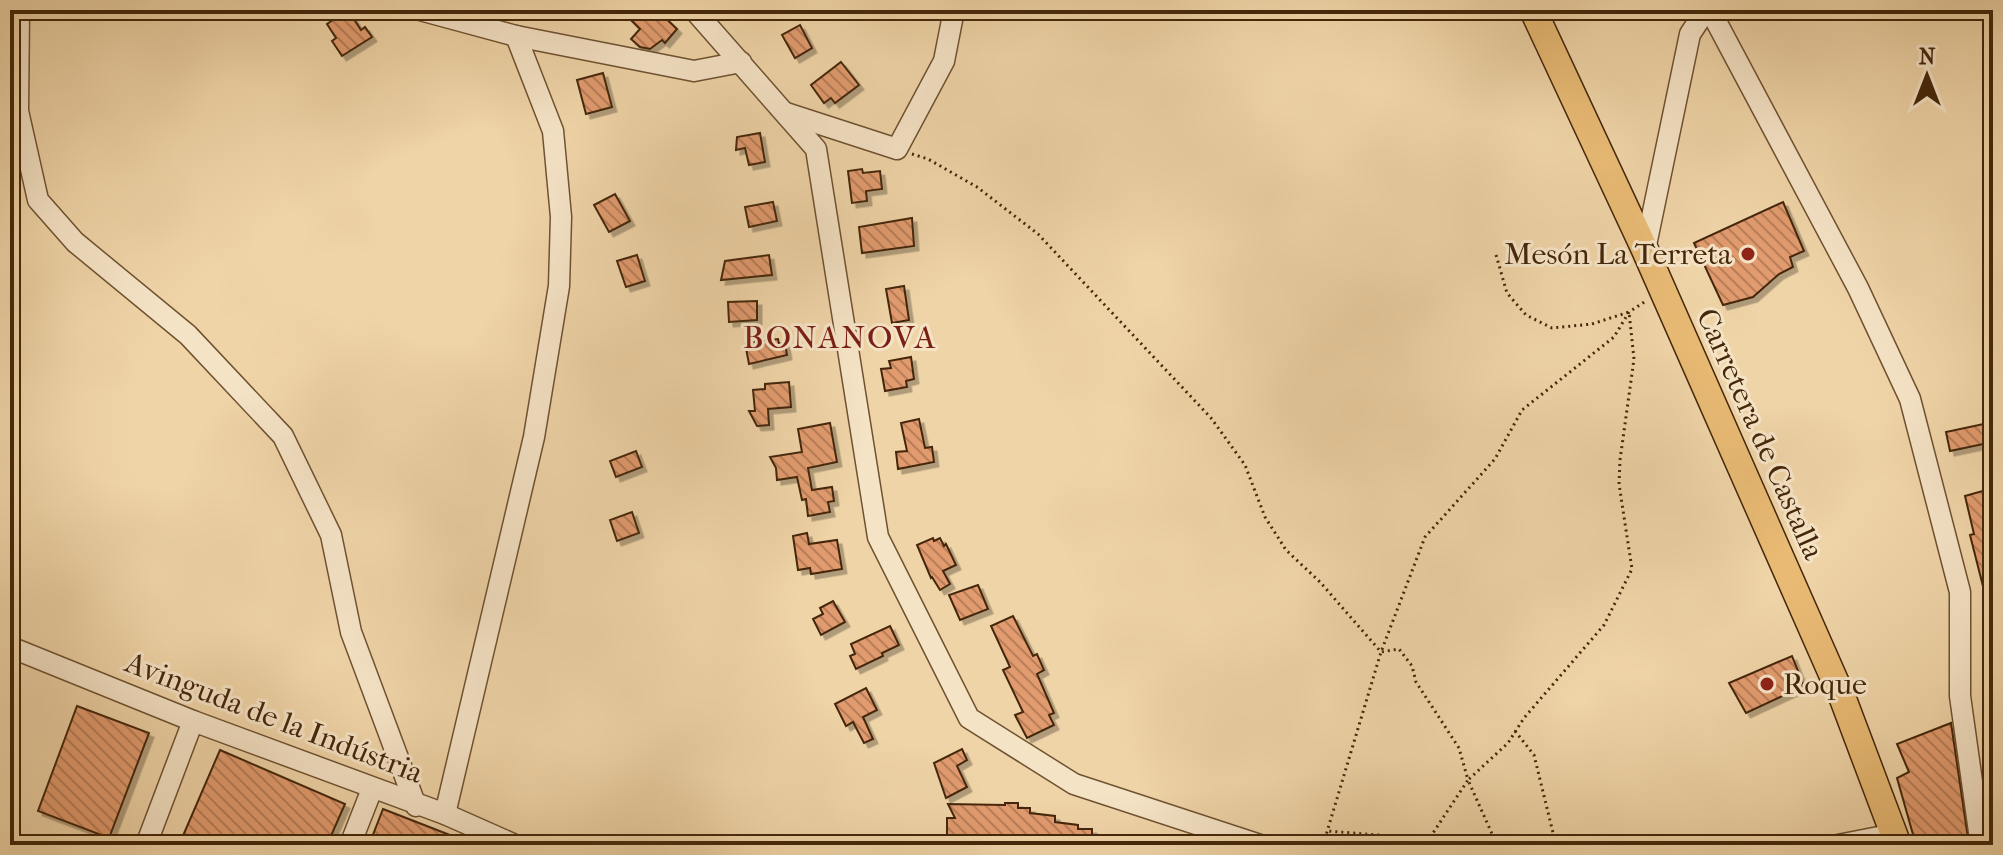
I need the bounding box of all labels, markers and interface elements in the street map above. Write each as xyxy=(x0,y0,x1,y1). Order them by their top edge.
north arrow xyxy=(1887,36,1967,116)
text: N xyxy=(1919,44,1936,70)
place label: Mesón La Terreta xyxy=(1504,237,1733,272)
marker: Mesón La Terreta xyxy=(1739,245,1757,263)
street label: Carretera de Castalla xyxy=(1689,303,1831,566)
district label: BONANOVA xyxy=(743,319,937,356)
street label: Avinguda de la Indústria xyxy=(119,645,429,791)
place label: Roque xyxy=(1783,667,1867,702)
marker: Roque xyxy=(1758,675,1776,693)

